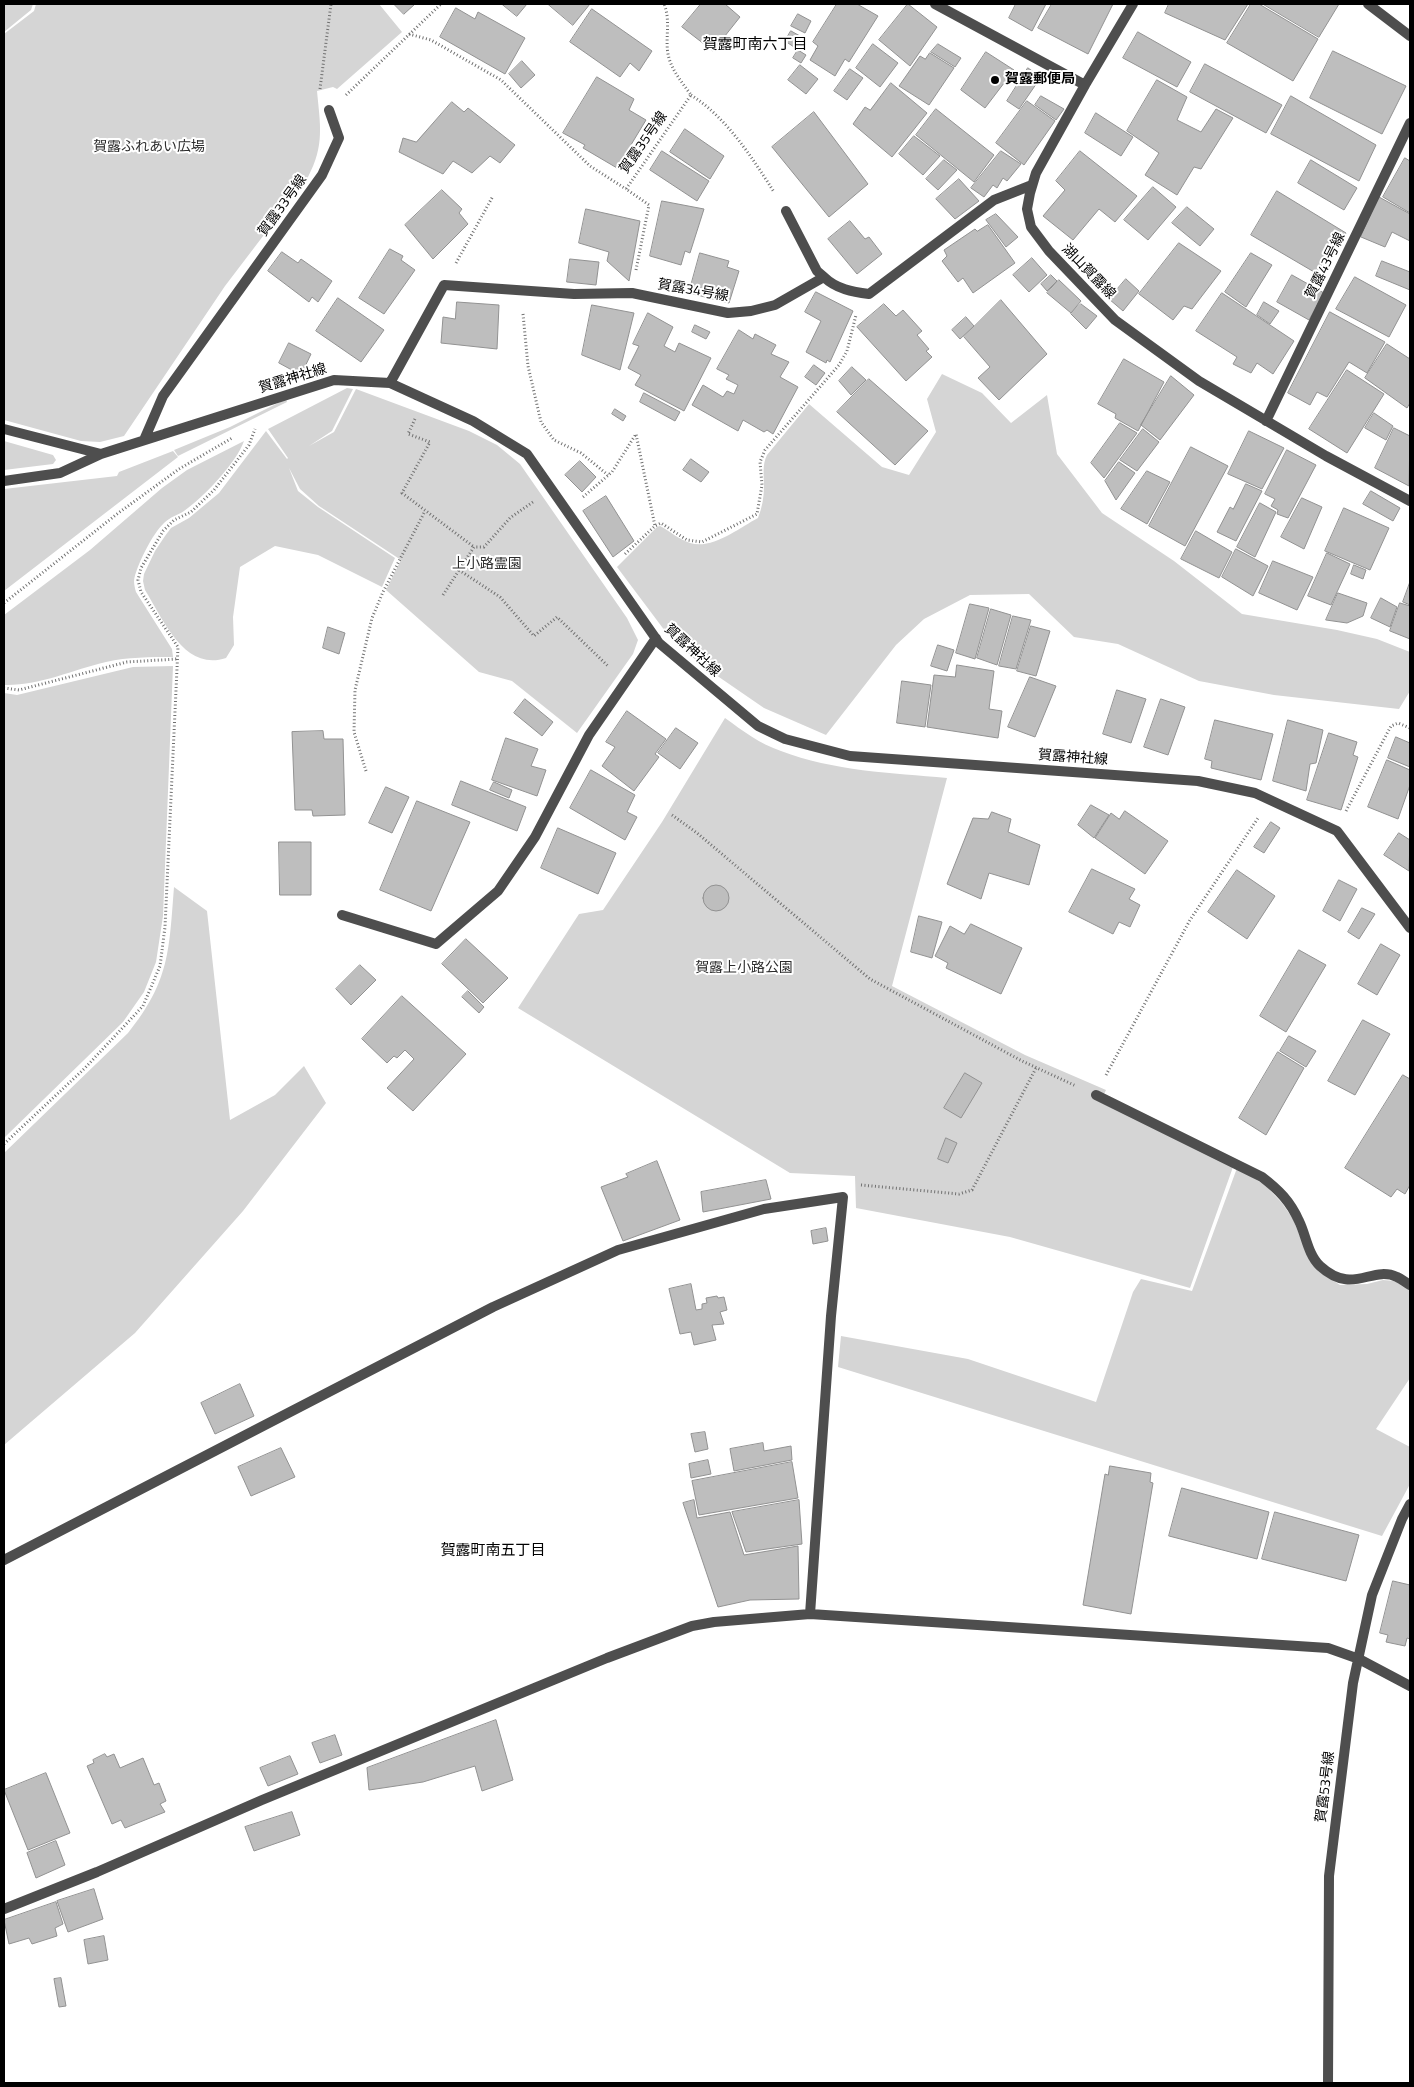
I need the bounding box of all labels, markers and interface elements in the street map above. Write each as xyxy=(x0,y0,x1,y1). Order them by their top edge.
district label: 賀露町南六丁目 xyxy=(703,36,807,54)
place label: 賀露郵便局 xyxy=(1005,72,1075,88)
marker: 賀露郵便局 xyxy=(989,74,1001,86)
street label: 賀露35号線 xyxy=(617,109,671,177)
park label: 賀露ふれあい広場 xyxy=(93,140,205,156)
street label: 賀露33号線 xyxy=(255,172,311,240)
street label: 賀露43号線 xyxy=(1303,230,1349,302)
street label: 湖山賀露線 xyxy=(1058,241,1118,303)
street label: 賀露34号線 xyxy=(656,277,730,305)
street label: 賀露神社線 xyxy=(257,361,329,397)
park label: 上小路霊園 xyxy=(452,557,522,573)
street label: 賀露神社線 xyxy=(661,621,723,681)
street label: 賀露神社線 xyxy=(1037,747,1109,769)
park label: 賀露上小路公園 xyxy=(695,961,793,977)
district label: 賀露町南五丁目 xyxy=(441,1542,545,1560)
street label: 賀露53号線 xyxy=(1313,1750,1339,1824)

